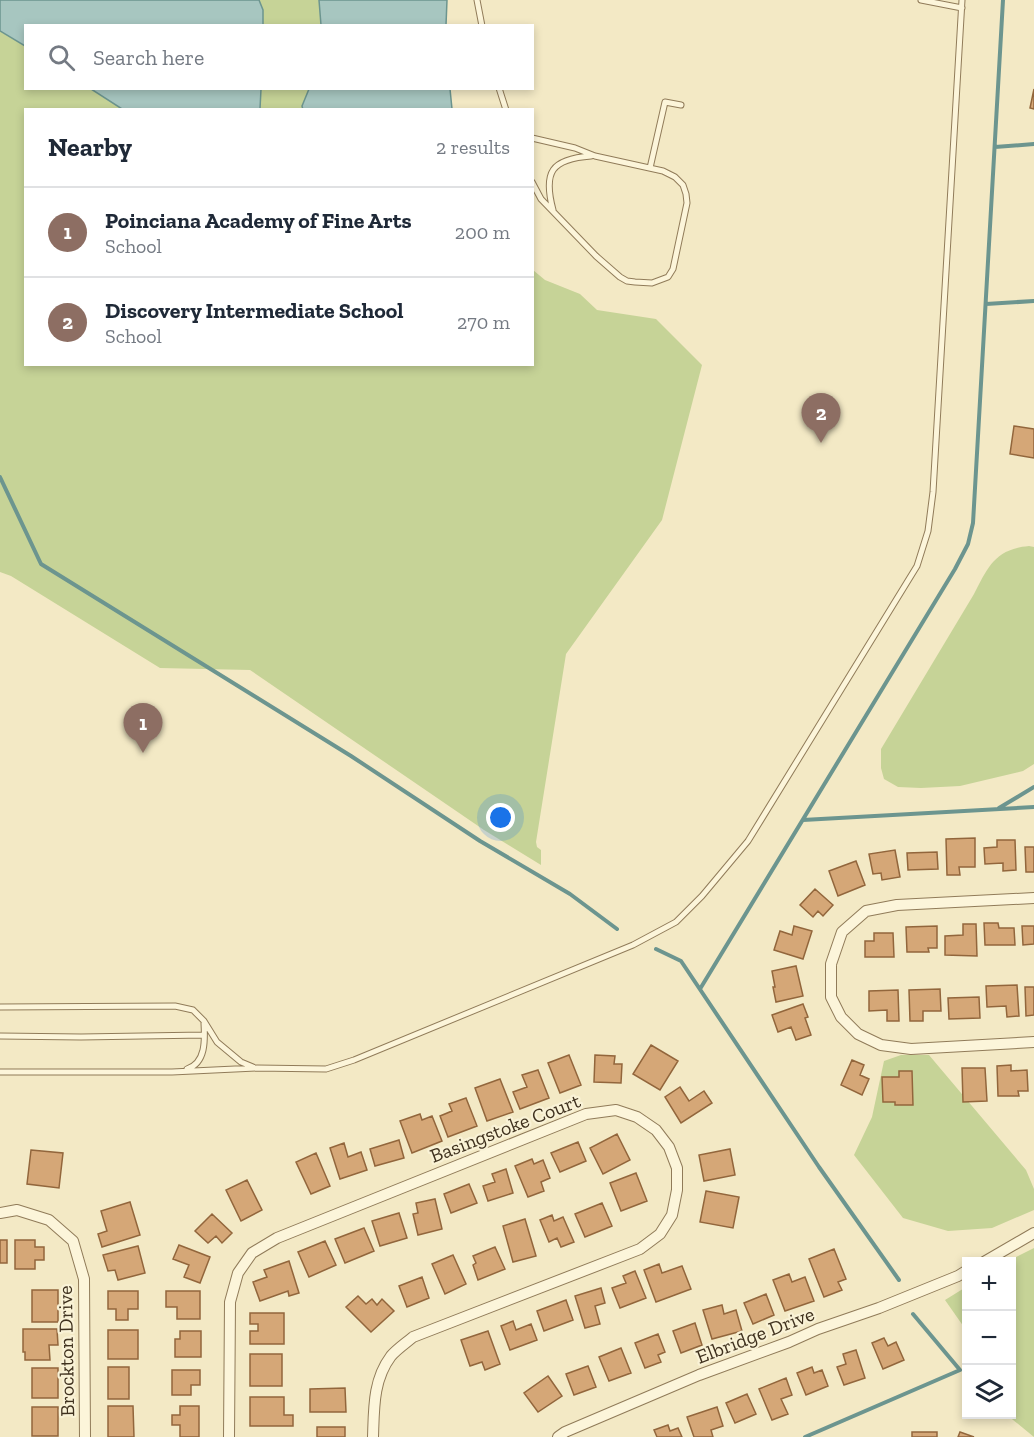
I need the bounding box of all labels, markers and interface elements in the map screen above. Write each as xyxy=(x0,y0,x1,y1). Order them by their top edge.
search box xyxy=(24,24,534,90)
icon: search xyxy=(45,41,78,74)
text: Search here xyxy=(93,44,204,71)
text: Nearby xyxy=(48,131,132,163)
text: 2 results xyxy=(436,135,510,159)
text: Poinciana Academy of Fine Arts xyxy=(105,207,412,234)
text: 1 xyxy=(63,220,72,244)
text: 200 m xyxy=(455,220,510,244)
text: School xyxy=(105,234,162,258)
text: Discovery Intermediate School xyxy=(105,297,403,324)
text: 2 xyxy=(62,310,73,334)
text: 270 m xyxy=(457,310,510,334)
text: School xyxy=(105,324,162,348)
pin: 2 xyxy=(802,394,840,443)
pin: 1 xyxy=(124,704,162,753)
your location xyxy=(486,803,515,832)
street label: Basingstoke Court xyxy=(426,1088,584,1168)
map controls xyxy=(962,1257,1016,1419)
button: + xyxy=(962,1257,1016,1311)
street label: Brockton Drive xyxy=(53,1285,79,1417)
street label: Elbridge Drive xyxy=(692,1301,818,1369)
button: − xyxy=(962,1311,1016,1365)
button: layers xyxy=(962,1365,1016,1419)

